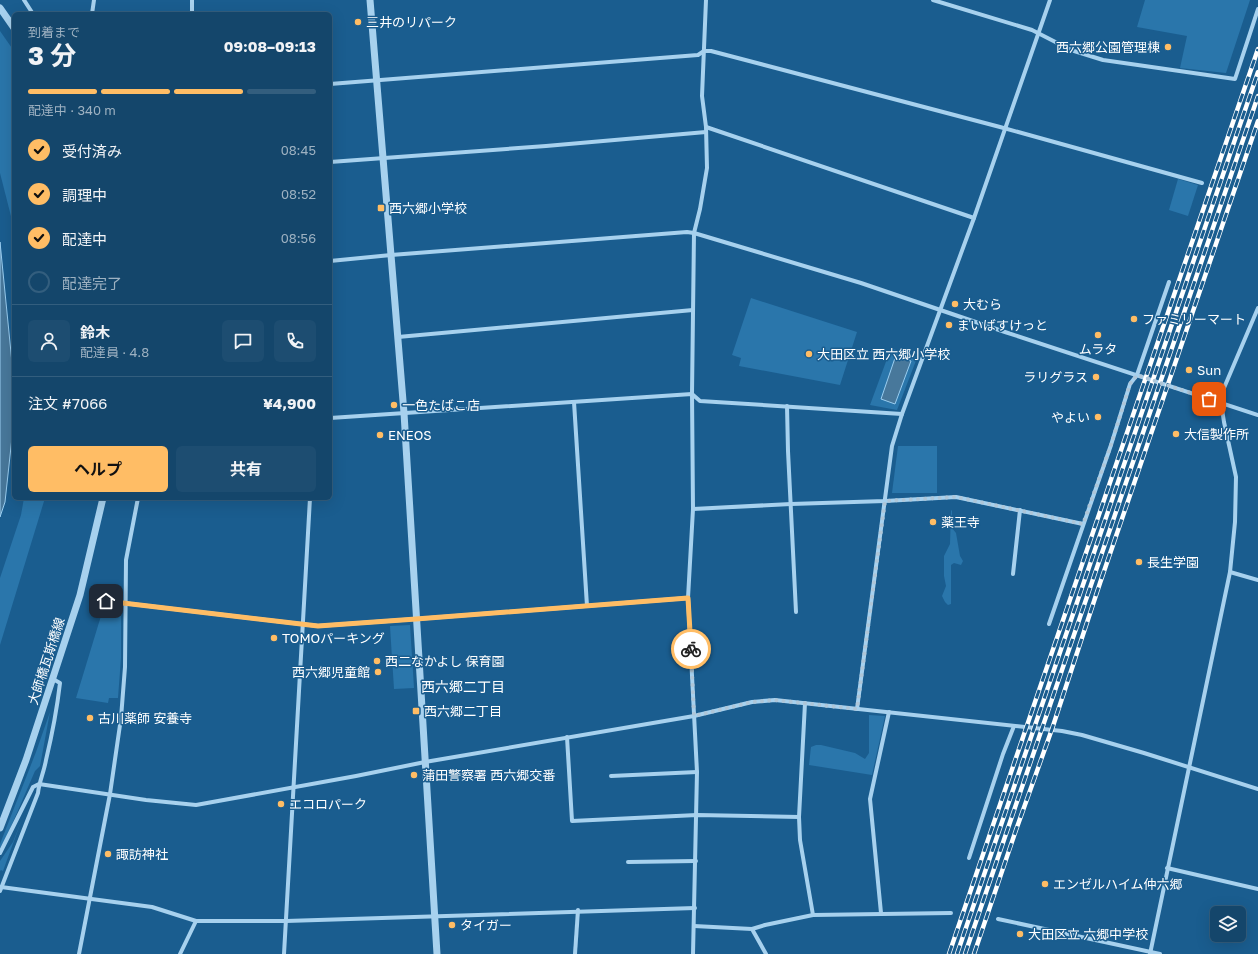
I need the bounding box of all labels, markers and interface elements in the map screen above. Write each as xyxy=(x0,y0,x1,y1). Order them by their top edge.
place label: 三井のリパーク xyxy=(366,14,457,30)
marker: 三井のリパーク xyxy=(353,17,363,27)
text: 到着まで xyxy=(28,24,80,40)
text: 09:08–09:13 xyxy=(224,37,316,55)
place label: 西六郷公園管理棟 xyxy=(1056,39,1160,55)
text: 3 分 xyxy=(28,40,76,71)
marker: 西六郷公園管理棟 xyxy=(1163,42,1173,52)
text: 配達中 · 340 m xyxy=(28,102,116,118)
icon: check xyxy=(28,139,50,161)
text: 受付済み xyxy=(62,142,122,160)
text: 08:45 xyxy=(281,142,316,158)
icon: check xyxy=(28,183,50,205)
text: 調理中 xyxy=(62,186,107,204)
text: 08:52 xyxy=(281,186,316,202)
place label: 西六郷小学校 xyxy=(389,200,467,216)
marker: 西六郷小学校 xyxy=(376,203,386,213)
icon: check xyxy=(28,227,50,249)
text: 配達中 xyxy=(62,230,107,248)
text: 08:56 xyxy=(281,230,316,246)
text: 配達完了 xyxy=(62,274,122,292)
place label: 大むら xyxy=(963,296,1002,312)
marker: 大むら xyxy=(950,299,960,309)
place label: ファミリーマート xyxy=(1142,311,1246,327)
marker: ファミリーマート xyxy=(1129,314,1139,324)
place label: まいばすけっと xyxy=(957,317,1048,333)
button: person xyxy=(28,320,70,362)
button: chat xyxy=(222,320,264,362)
button: phone xyxy=(274,320,316,362)
marker: まいばすけっと xyxy=(944,320,954,330)
text: 鈴木 xyxy=(80,323,110,341)
marker: ムラタ xyxy=(1093,330,1103,340)
place label: ムラタ xyxy=(1079,341,1117,357)
text: 配達員 · 4.8 xyxy=(80,344,149,360)
place label: 大田区立 西六郷小学校 xyxy=(817,346,950,362)
marker: 大田区立 西六郷小学校 xyxy=(804,349,814,359)
place label: Sun xyxy=(1197,362,1221,378)
marker: Sun xyxy=(1184,365,1194,375)
place label: ラリグラス xyxy=(1023,369,1088,385)
marker: ラリグラス xyxy=(1091,372,1101,382)
pin xyxy=(1192,382,1226,416)
icon: bag xyxy=(1198,388,1220,410)
text: 注文 #7066 xyxy=(28,394,107,412)
text: ¥4,900 xyxy=(263,394,316,412)
place label: 一色たばこ店 xyxy=(402,397,480,413)
marker: 一色たばこ店 xyxy=(389,400,399,410)
place label: やよい xyxy=(1051,409,1090,425)
marker: やよい xyxy=(1093,412,1103,422)
place label: 大信製作所 xyxy=(1184,426,1249,442)
place label: ENEOS xyxy=(388,427,432,443)
marker: 大信製作所 xyxy=(1171,429,1181,439)
marker: ENEOS xyxy=(375,430,385,440)
button: ヘルプ xyxy=(28,446,168,492)
button: 共有 xyxy=(176,446,316,492)
place label: 薬王寺 xyxy=(941,514,980,530)
marker: 薬王寺 xyxy=(928,517,938,527)
place label: 長生学園 xyxy=(1147,554,1199,570)
marker: 長生学園 xyxy=(1134,557,1144,567)
pin xyxy=(89,584,123,618)
icon: home xyxy=(95,590,117,612)
street label: 大師橋瓦斯橋線 xyxy=(24,615,68,707)
courier xyxy=(671,629,711,669)
place label: TOMOパーキング xyxy=(282,630,385,646)
marker: TOMOパーキング xyxy=(269,633,279,643)
icon: bike xyxy=(680,638,702,660)
place label: 西二なかよし 保育園 xyxy=(385,653,505,669)
marker: 西二なかよし 保育園 xyxy=(372,656,382,666)
place label: 西六郷児童館 xyxy=(292,664,370,680)
marker: 西六郷児童館 xyxy=(373,667,383,677)
district label: 西六郷二丁目 xyxy=(421,678,505,695)
place label: 西六郷二丁目 xyxy=(424,703,502,719)
marker: 西六郷二丁目 xyxy=(411,706,421,716)
place label: 古川薬師 安養寺 xyxy=(98,710,192,726)
marker: 古川薬師 安養寺 xyxy=(85,713,95,723)
place label: 蒲田警察署 西六郷交番 xyxy=(422,767,555,783)
marker: 蒲田警察署 西六郷交番 xyxy=(409,770,419,780)
place label: エコロパーク xyxy=(289,796,367,812)
marker: エコロパーク xyxy=(276,799,286,809)
place label: 諏訪神社 xyxy=(116,846,168,862)
marker: 諏訪神社 xyxy=(103,849,113,859)
place label: エンゼルハイム仲六郷 xyxy=(1053,876,1182,892)
marker: エンゼルハイム仲六郷 xyxy=(1040,879,1050,889)
map controls xyxy=(1210,906,1246,942)
button: layers xyxy=(1210,906,1246,942)
place label: タイガー xyxy=(460,917,512,933)
marker: タイガー xyxy=(447,920,457,930)
place label: 大田区立 六郷中学校 xyxy=(1028,926,1148,942)
marker: 大田区立 六郷中学校 xyxy=(1015,929,1025,939)

